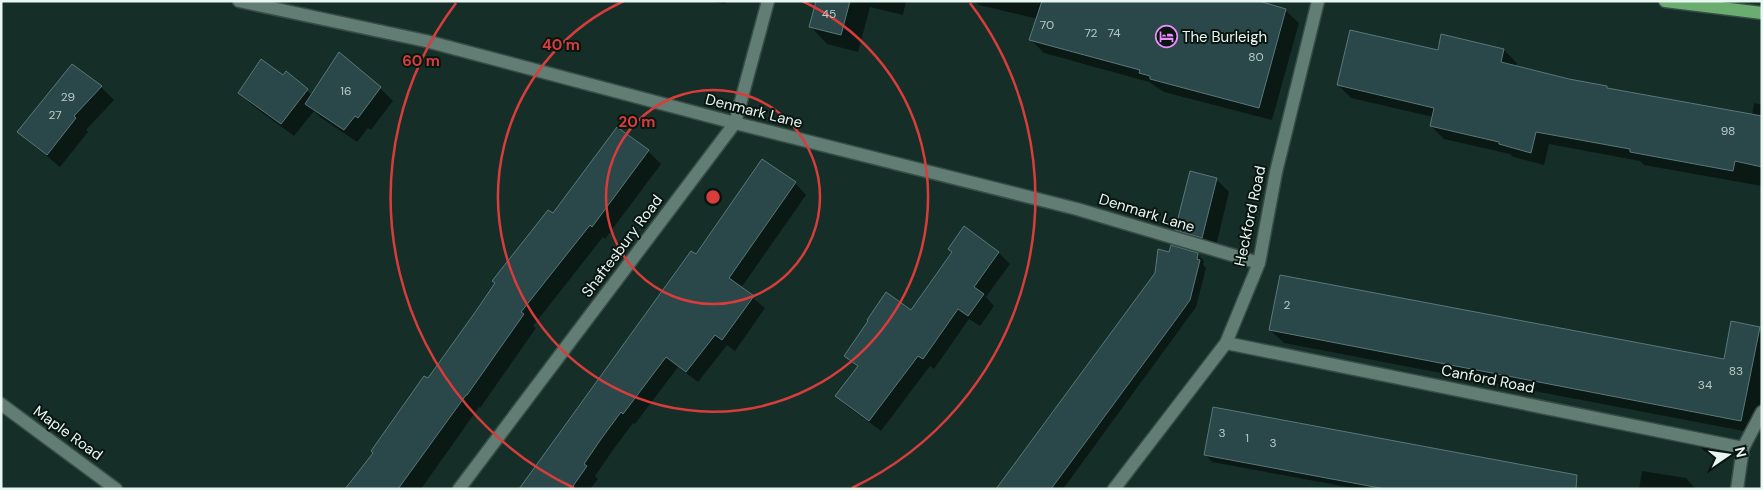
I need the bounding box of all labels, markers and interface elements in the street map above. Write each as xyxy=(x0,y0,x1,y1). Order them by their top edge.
house number: 45 xyxy=(822,6,836,22)
house number: 70 xyxy=(1040,17,1054,33)
house number: 72 xyxy=(1084,25,1098,41)
house number: 74 xyxy=(1108,25,1120,41)
hotel icon: The Burleigh xyxy=(1154,25,1178,49)
place label: The Burleigh xyxy=(1182,27,1267,47)
text: 40 m xyxy=(542,35,580,55)
house number: 80 xyxy=(1248,49,1264,65)
text: 60 m xyxy=(402,51,440,71)
house number: 16 xyxy=(340,83,352,99)
house number: 29 xyxy=(61,89,75,105)
street label: Denmark Lane xyxy=(703,89,805,133)
house number: 27 xyxy=(48,107,62,123)
text: 20 m xyxy=(619,112,655,132)
house number: 98 xyxy=(1721,123,1735,139)
street label: Heckford Road xyxy=(1230,164,1270,268)
centre of rings xyxy=(704,188,722,206)
street label: Denmark Lane xyxy=(1097,189,1197,237)
street label: Shaftesbury Road xyxy=(577,191,667,301)
house number: 2 xyxy=(1284,297,1291,313)
street label: Canford Road xyxy=(1440,360,1536,398)
house number: 83 xyxy=(1729,363,1743,379)
house number: 34 xyxy=(1698,377,1712,393)
street label: Maple Road xyxy=(29,401,107,465)
house number: 3 xyxy=(1218,425,1226,441)
house number: 1 xyxy=(1245,430,1249,446)
north arrow xyxy=(1703,430,1753,480)
house number: 3 xyxy=(1269,435,1277,451)
text: N xyxy=(1731,445,1751,459)

